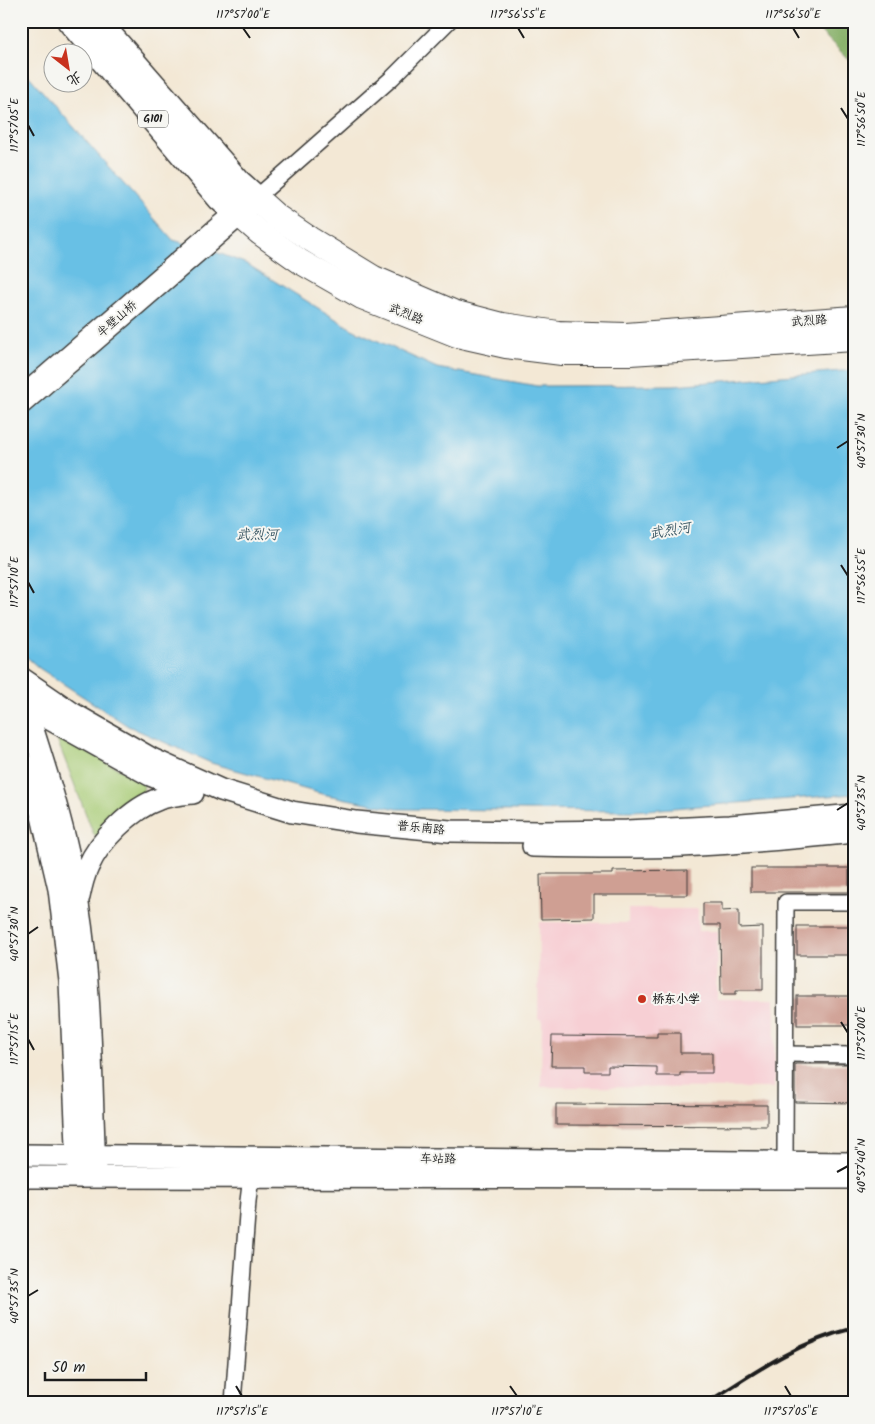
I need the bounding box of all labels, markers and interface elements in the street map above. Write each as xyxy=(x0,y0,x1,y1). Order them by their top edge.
text: 117°57'00"E xyxy=(216,5,271,24)
text: 117°56'55"E xyxy=(490,5,547,24)
text: 117°56'50"E xyxy=(765,5,822,24)
north arrow xyxy=(42,42,92,92)
text: 北 xyxy=(63,65,86,91)
text: 117°56'50"E xyxy=(852,90,871,147)
text: 117°57'05"E xyxy=(5,97,24,152)
road number: G101 xyxy=(138,110,168,128)
street label: 半壁山桥 xyxy=(93,295,142,342)
street label: 武烈路 xyxy=(386,298,426,330)
street label: 武烈路 xyxy=(790,310,828,332)
text: 40°57'30"N xyxy=(852,413,871,469)
water label: 武烈河 xyxy=(648,517,694,545)
water label: 武烈河 xyxy=(236,524,280,546)
text: 117°56'55"E xyxy=(852,547,871,604)
text: 117°57'10"E xyxy=(5,555,24,608)
text: 40°57'35"N xyxy=(852,775,871,831)
street label: 普乐南路 xyxy=(396,816,446,840)
text: 40°57'30"N xyxy=(5,906,24,962)
place label: 桥东小学 xyxy=(652,990,700,1009)
marker: 桥东小学 xyxy=(636,993,648,1005)
text: 117°57'00"E xyxy=(852,1005,871,1060)
text: 117°57'15"E xyxy=(5,1012,24,1065)
text: 40°57'40"N xyxy=(852,1138,871,1194)
street label: 车站路 xyxy=(420,1149,456,1169)
text: 40°57'35"N xyxy=(5,1268,24,1324)
scale bar xyxy=(45,1349,146,1381)
text: 50 m xyxy=(52,1356,86,1380)
text: 117°57'15"E xyxy=(216,1402,269,1421)
text: 117°57'10"E xyxy=(491,1402,544,1421)
text: 117°57'05"E xyxy=(764,1402,819,1421)

